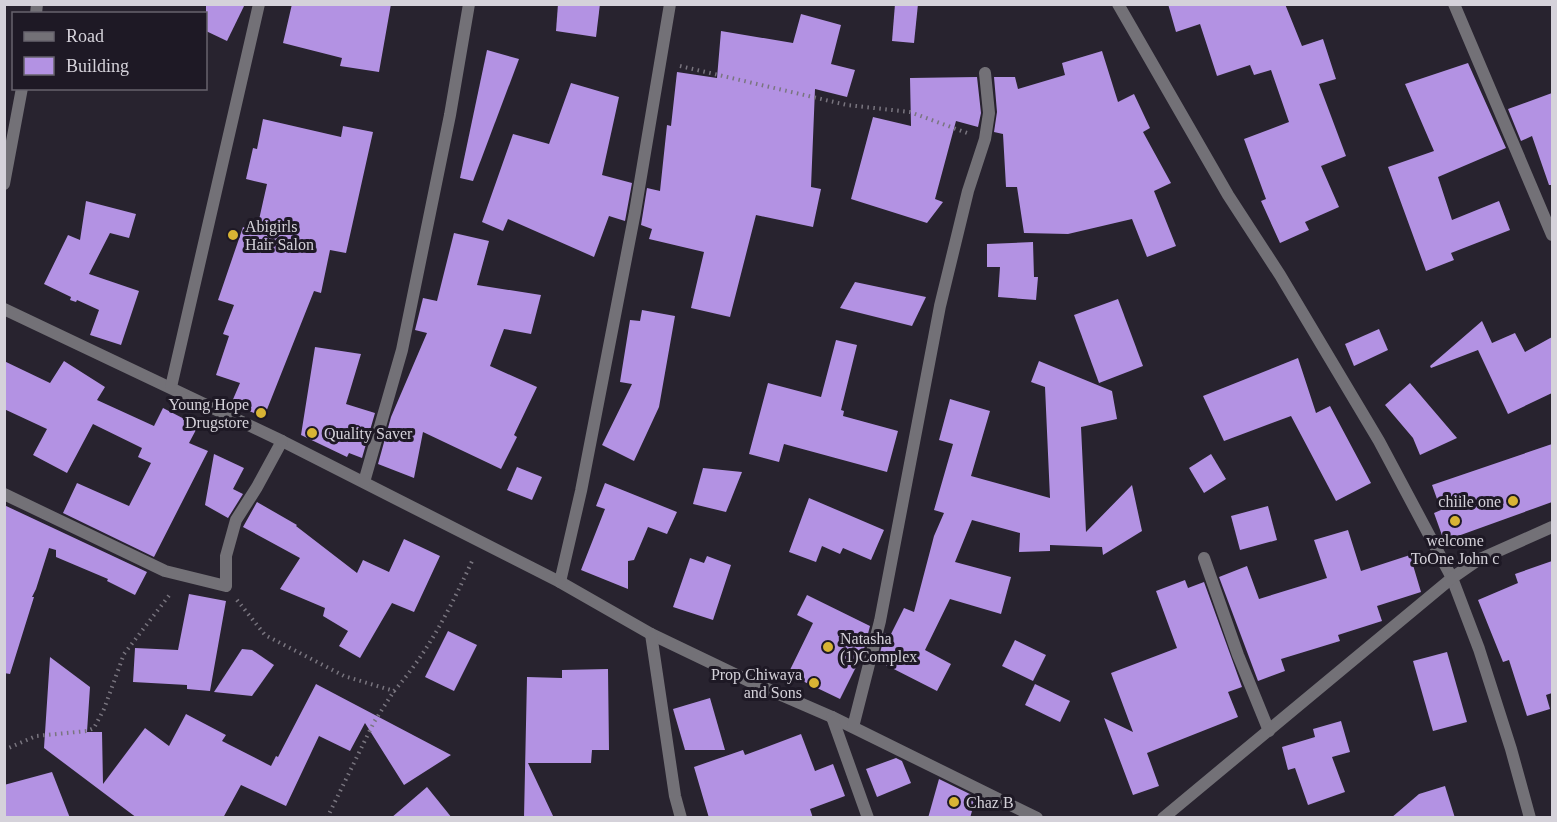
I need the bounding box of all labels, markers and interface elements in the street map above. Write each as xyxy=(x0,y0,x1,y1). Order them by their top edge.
legend xyxy=(12,12,207,90)
text: Road xyxy=(66,26,104,46)
text: Building xyxy=(66,56,129,76)
place label: Abigirls Hair Salon xyxy=(245,218,314,253)
marker: Abigirls Hair Salon xyxy=(226,228,240,242)
place label: Young Hope Drugstore xyxy=(168,396,249,432)
marker: Young Hope Drugstore xyxy=(254,406,268,420)
place label: Quality Saver xyxy=(324,425,413,443)
marker: Quality Saver xyxy=(305,426,319,440)
place label: chiile one xyxy=(1438,493,1501,510)
marker: chiile one xyxy=(1506,494,1520,508)
marker: welcome ToOne John c xyxy=(1448,514,1462,528)
place label: welcome ToOne John c xyxy=(1411,532,1499,567)
place label: Natasha (1)Complex xyxy=(840,630,917,666)
marker: Natasha (1)Complex xyxy=(821,640,835,654)
place label: Prop Chiwaya and Sons xyxy=(711,666,802,701)
marker: Prop Chiwaya and Sons xyxy=(807,676,821,690)
place label: Chaz B xyxy=(966,794,1014,811)
marker: Chaz B xyxy=(947,795,961,809)

